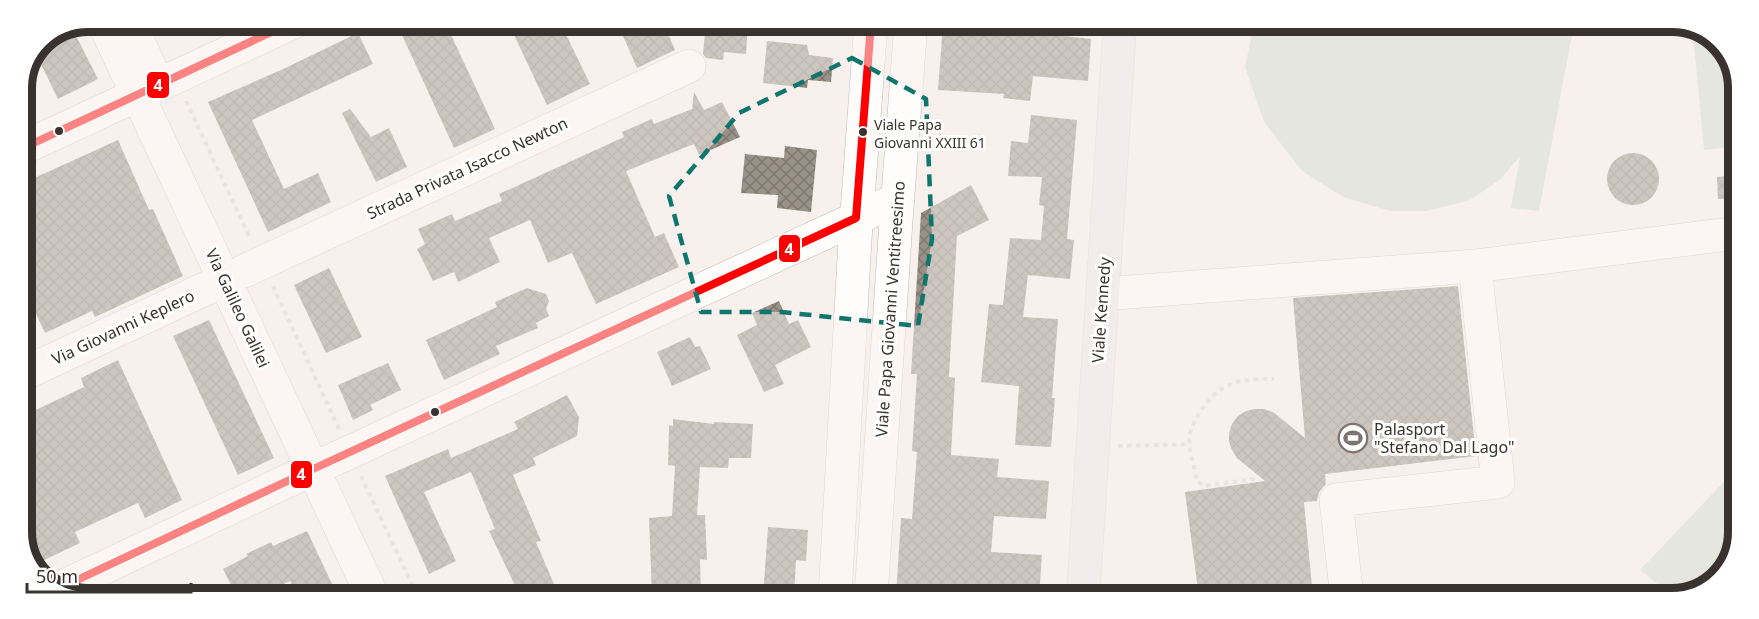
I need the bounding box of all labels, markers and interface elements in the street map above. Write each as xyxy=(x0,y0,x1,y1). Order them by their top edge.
line badge: 4 xyxy=(146,71,170,99)
text: 4 xyxy=(153,74,163,96)
street label: Strada Privata Isacco Newton xyxy=(363,112,571,224)
place label: Viale Papa Giovanni XXIII 61 xyxy=(874,115,986,152)
unlabelled marker xyxy=(53,125,65,137)
marker: Viale Papa Giovanni XXIII 61 xyxy=(857,126,869,138)
street label: Viale Papa Giovanni Ventitreesimo xyxy=(870,180,910,438)
line badge: 4 xyxy=(778,234,801,263)
text: 4 xyxy=(784,238,794,260)
street label: Via Galileo Galilei xyxy=(201,245,275,371)
street label: Viale Kennedy xyxy=(1086,256,1116,364)
street label: Via Giovanni Keplero xyxy=(48,284,198,370)
unlabelled marker xyxy=(429,406,441,418)
place label: Palasport "Stefano Dal Lago" xyxy=(1374,418,1515,458)
sports icon: Palasport "Stefano Dal Lago" xyxy=(1337,422,1369,454)
line badge: 4 xyxy=(290,460,313,489)
text: 4 xyxy=(296,463,306,485)
scale bar xyxy=(27,556,190,594)
text: 50 m xyxy=(36,564,78,588)

